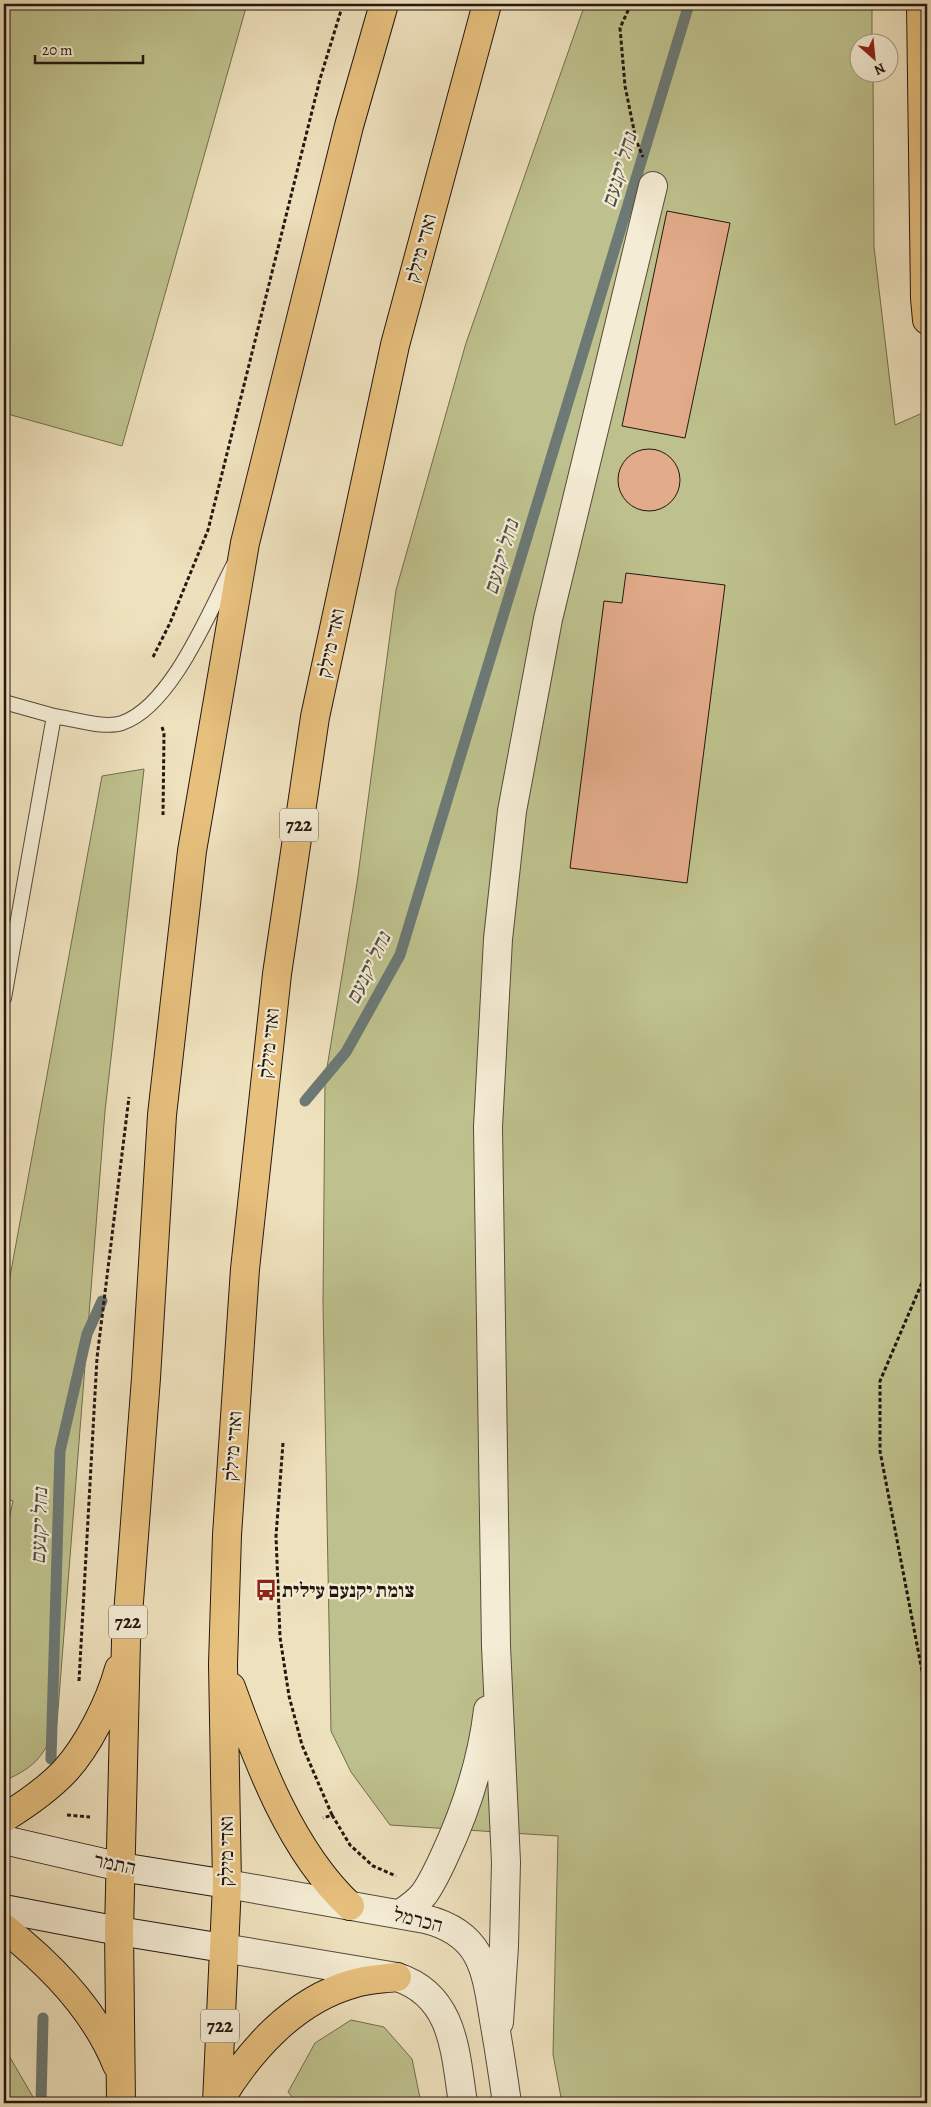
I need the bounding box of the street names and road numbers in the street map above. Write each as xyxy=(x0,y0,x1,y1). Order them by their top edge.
street label: ואדי מילק xyxy=(399,210,443,286)
street label: ואדי מילק xyxy=(310,606,352,680)
road number: 722 xyxy=(280,808,318,842)
street label: ואדי מילק xyxy=(252,1007,286,1079)
street label: ואדי מילק xyxy=(217,1410,249,1482)
road number: 722 xyxy=(109,1605,147,1638)
street label: ואדי מילק xyxy=(213,1816,240,1886)
street label: התמר xyxy=(92,1846,138,1882)
street label: הכרמל xyxy=(390,1901,446,1939)
road number: 722 xyxy=(201,2010,239,2042)

